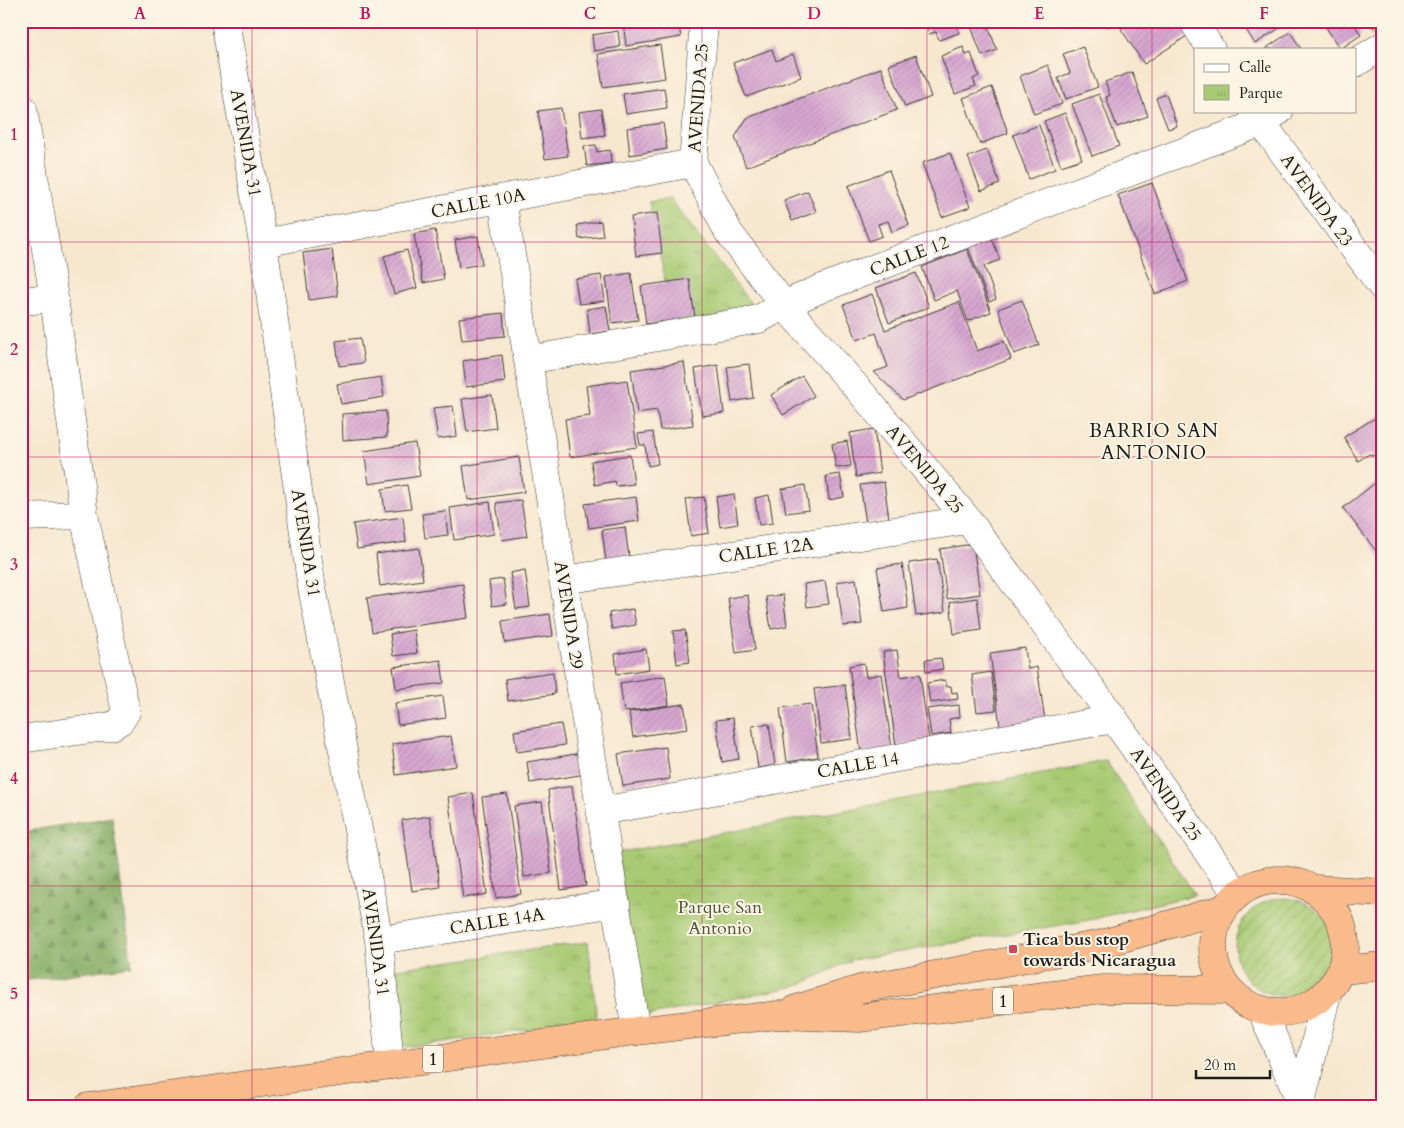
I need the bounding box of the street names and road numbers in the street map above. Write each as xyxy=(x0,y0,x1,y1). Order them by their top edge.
street label: AVENIDA 25 xyxy=(682,43,715,153)
street label: AVENIDA 31 xyxy=(224,87,267,199)
street label: AVENIDA 23 xyxy=(1274,149,1359,252)
street label: CALLE 10A xyxy=(429,182,528,225)
street label: CALLE 12 xyxy=(866,230,952,283)
street label: AVENIDA 25 xyxy=(880,419,969,519)
street label: AVENIDA 31 xyxy=(285,487,326,599)
street label: CALLE 12A xyxy=(717,531,815,570)
street label: AVENIDA 29 xyxy=(548,559,589,671)
street label: AVENIDA 25 xyxy=(1124,742,1207,846)
street label: CALLE 14 xyxy=(815,746,901,785)
street label: AVENIDA 31 xyxy=(356,886,395,998)
street label: CALLE 14A xyxy=(448,902,546,941)
road number: 1 xyxy=(993,988,1013,1014)
road number: 1 xyxy=(423,1046,443,1072)

